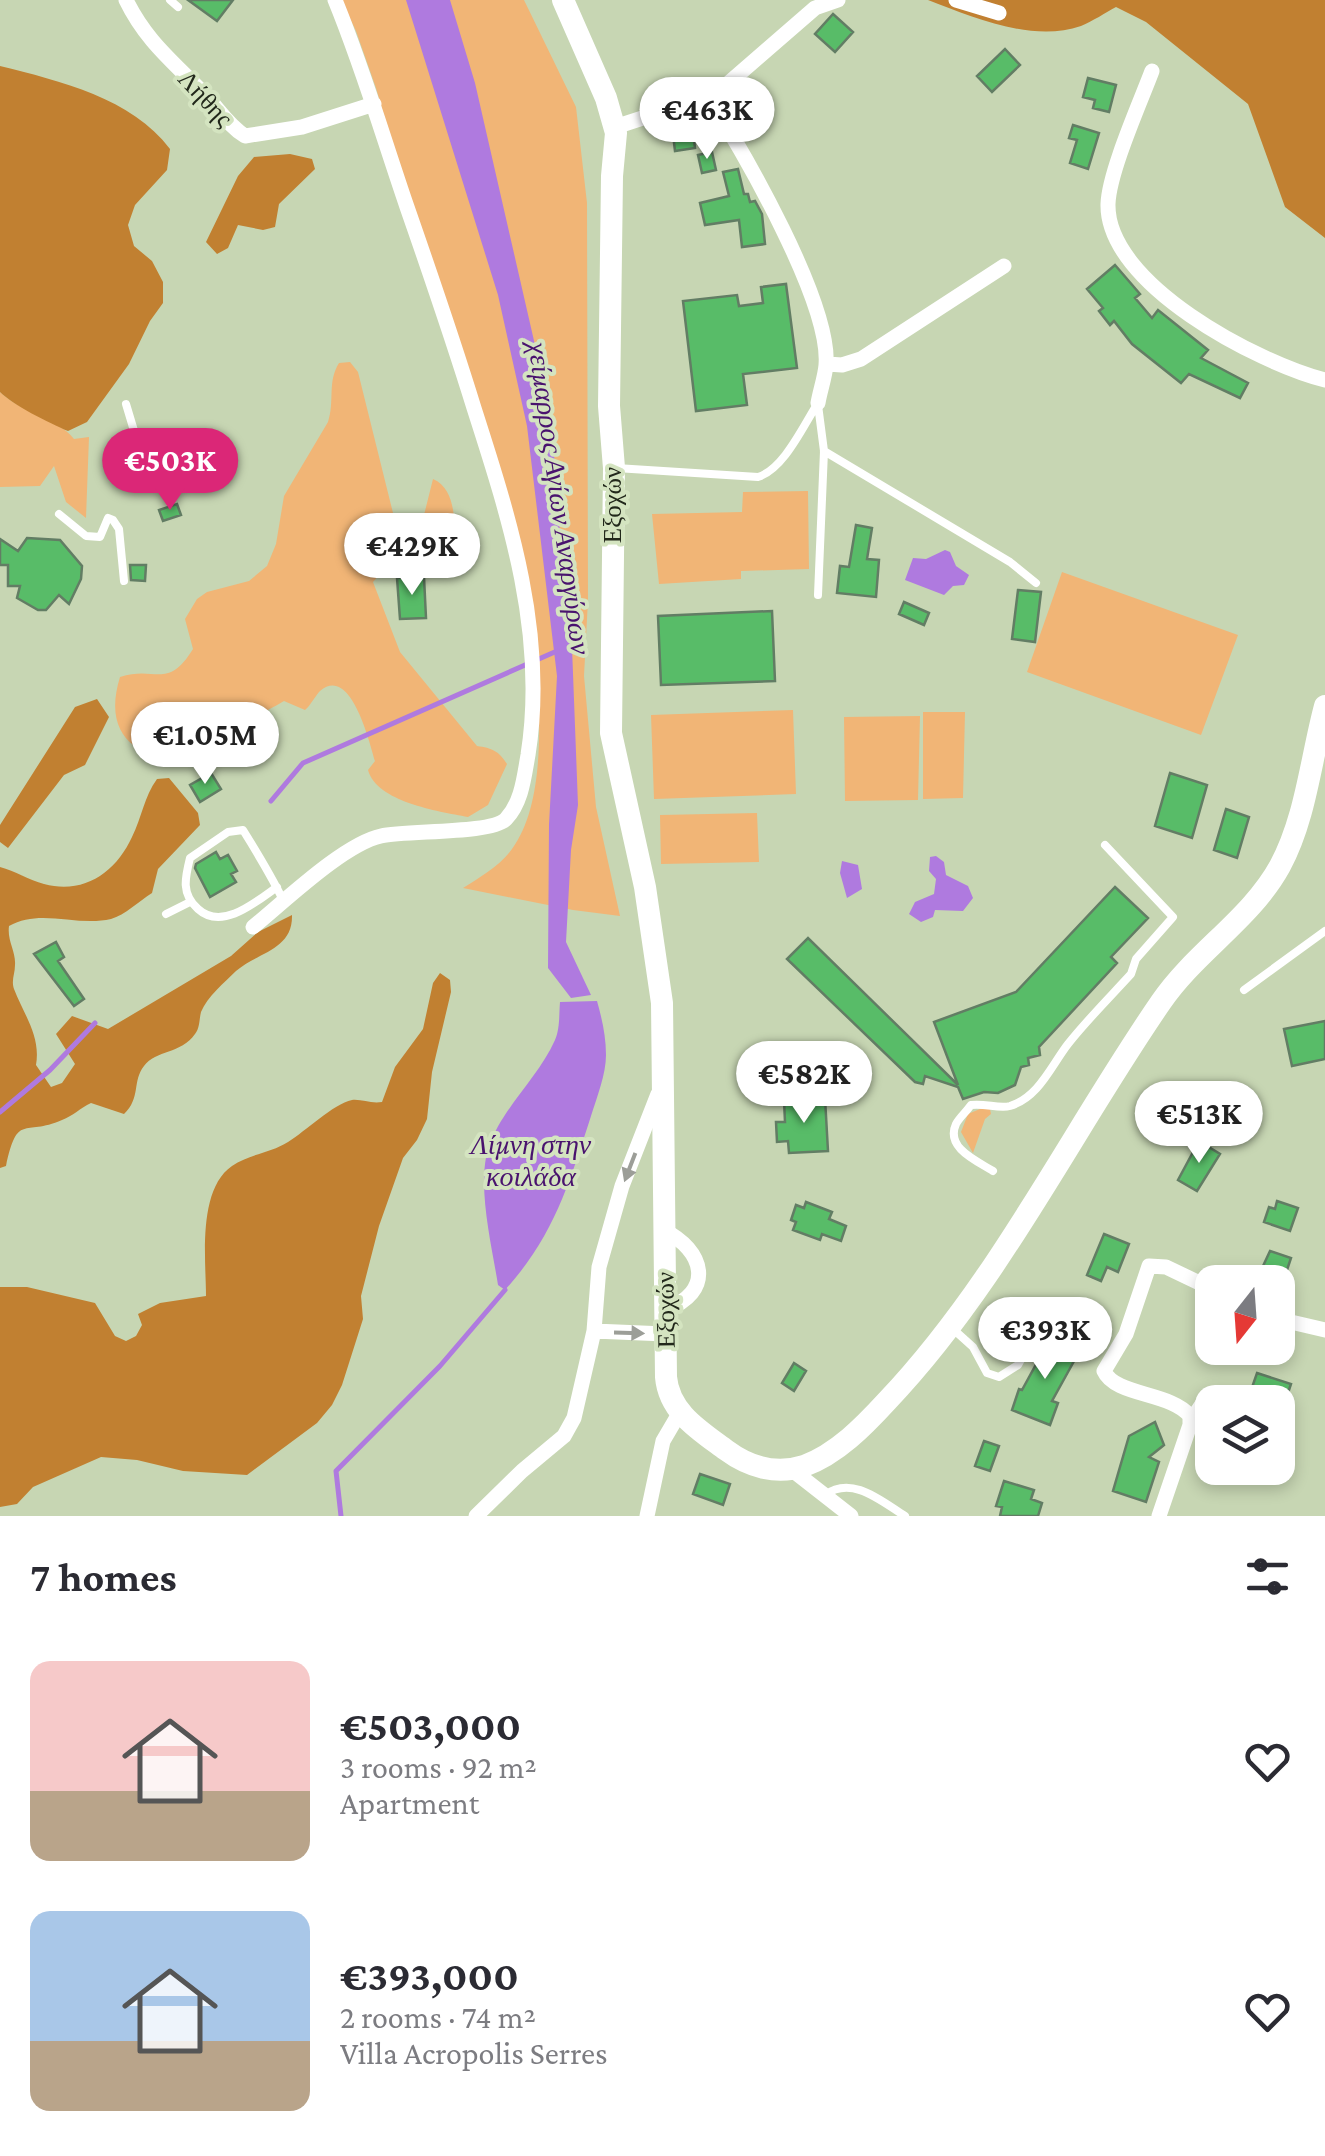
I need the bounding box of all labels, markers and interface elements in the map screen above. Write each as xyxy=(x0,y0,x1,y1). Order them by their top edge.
street label: Λήθης xyxy=(173,65,238,132)
pin: €463K xyxy=(637,77,777,162)
text: €463K xyxy=(662,91,752,127)
water label: χείμαρρος Αγίων Αναργύρων xyxy=(522,337,597,657)
pin: €503K xyxy=(100,428,240,513)
text: €503K xyxy=(124,442,216,478)
street label: Εξοχών xyxy=(599,467,626,543)
pin: €429K xyxy=(342,513,482,598)
text: €429K xyxy=(366,527,458,563)
pin: €1.05M xyxy=(124,702,286,787)
text: €1.05M xyxy=(153,716,257,752)
pin: €582K xyxy=(734,1041,874,1126)
text: €582K xyxy=(758,1055,850,1091)
pin: €513K xyxy=(1129,1081,1269,1166)
text: €513K xyxy=(1157,1095,1241,1131)
water label: Λίμνη στην κοιλάδα xyxy=(468,1129,592,1192)
one-way arrow xyxy=(621,1152,637,1182)
north arrow xyxy=(1195,1265,1295,1365)
map controls xyxy=(1195,1265,1295,1485)
street label: Εξοχών xyxy=(651,1272,680,1348)
pin: €393K xyxy=(975,1297,1115,1382)
text: €393K xyxy=(1000,1311,1090,1347)
one-way arrow xyxy=(614,1325,646,1341)
button: layers xyxy=(1195,1385,1295,1485)
icon: filters xyxy=(1240,1549,1295,1604)
text: 7 homes xyxy=(30,1553,177,1600)
icon: home xyxy=(110,1701,230,1821)
text: €503,000 xyxy=(340,1702,521,1749)
icon: heart xyxy=(1240,1734,1295,1789)
text: 3 rooms · 92 m² xyxy=(340,1749,537,1785)
text: Apartment xyxy=(340,1785,479,1821)
icon: home xyxy=(110,1951,230,2071)
text: €393,000 xyxy=(340,1952,519,1999)
icon: heart xyxy=(1240,1984,1295,2039)
text: 2 rooms · 74 m² xyxy=(340,1999,536,2035)
text: Villa Acropolis Serres xyxy=(340,2035,608,2071)

